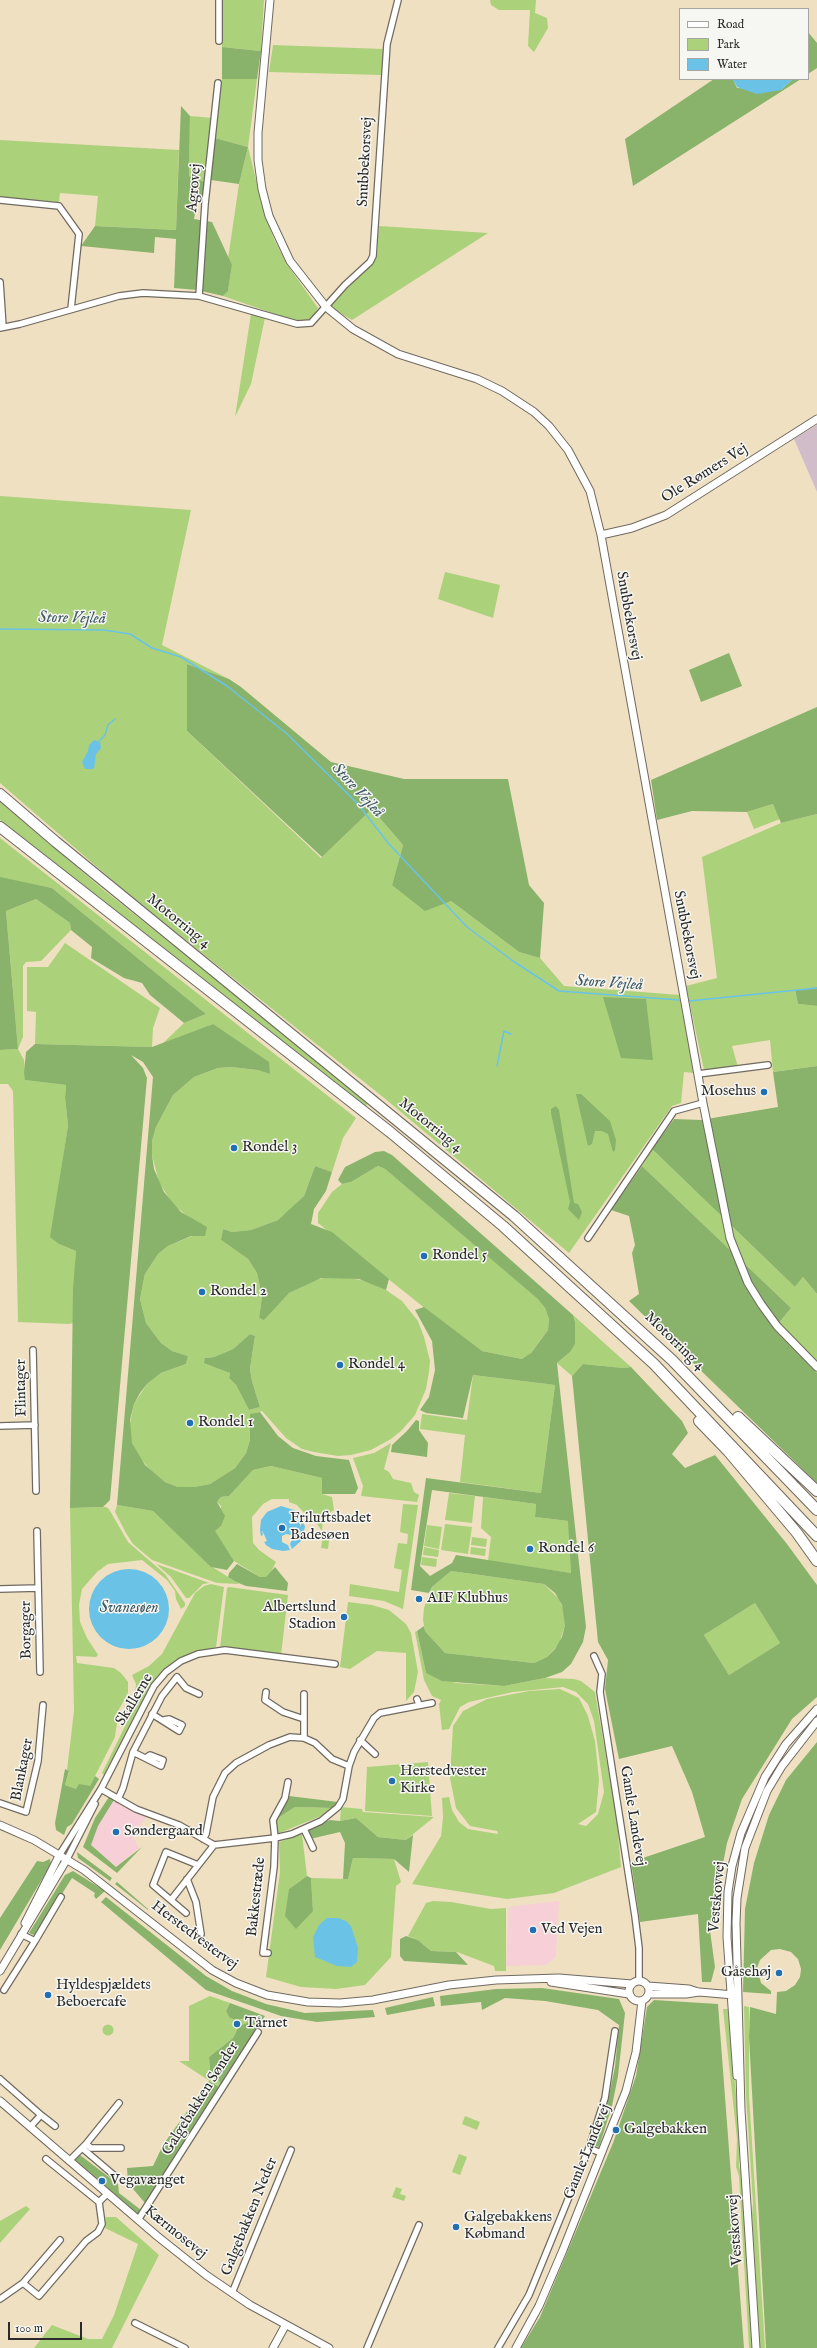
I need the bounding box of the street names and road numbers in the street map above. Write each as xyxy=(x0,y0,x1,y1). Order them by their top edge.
street label: Snubbekorsvej xyxy=(355,117,377,207)
street label: Agrovej xyxy=(184,163,206,213)
street label: Ole Rømers Vej xyxy=(659,440,751,508)
street label: Snubbekorsvej xyxy=(611,570,645,662)
street label: Snubbekorsvej xyxy=(669,889,703,981)
street label: Motorring 4 xyxy=(142,891,214,953)
street label: Motorring 4 xyxy=(394,1095,466,1157)
street label: Motorring 4 xyxy=(640,1309,708,1375)
street label: Flintager xyxy=(12,1359,32,1417)
street label: Borgager xyxy=(17,1601,37,1659)
street label: Skallerne xyxy=(112,1671,158,1729)
street label: Blankager xyxy=(8,1737,38,1803)
street label: Gamle Landevej xyxy=(615,1765,649,1867)
street label: Bakkestræde xyxy=(244,1856,270,1938)
street label: Vestskovvej xyxy=(706,1861,730,1933)
street label: Herstedvestervej xyxy=(147,1898,241,1974)
street label: Galgebakken Sønder xyxy=(159,2039,243,2159)
street label: Gamle Landevej xyxy=(561,2102,615,2202)
street label: Galgebakken Neder xyxy=(218,2155,282,2279)
street label: Vestskovvej xyxy=(725,2194,747,2266)
street label: Kærmosevej xyxy=(140,2202,210,2264)

